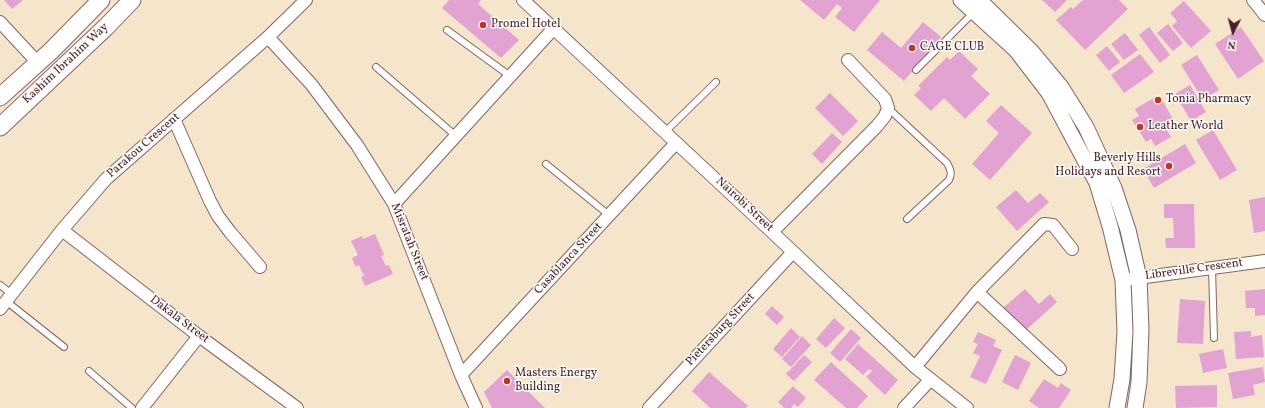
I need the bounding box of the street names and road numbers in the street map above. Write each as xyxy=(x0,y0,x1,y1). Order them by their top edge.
street label: Kashim Ibrahim Way xyxy=(20,21,112,107)
street label: Parakou Crescent xyxy=(105,110,183,182)
street label: Nairobi Street xyxy=(712,175,776,235)
street label: Misratah Street xyxy=(387,201,431,283)
street label: Casablanca Street xyxy=(532,220,606,298)
street label: Libreville Crescent xyxy=(1144,256,1244,284)
street label: Pietersburg Street xyxy=(683,291,759,369)
street label: Dakala Street xyxy=(146,293,212,347)

